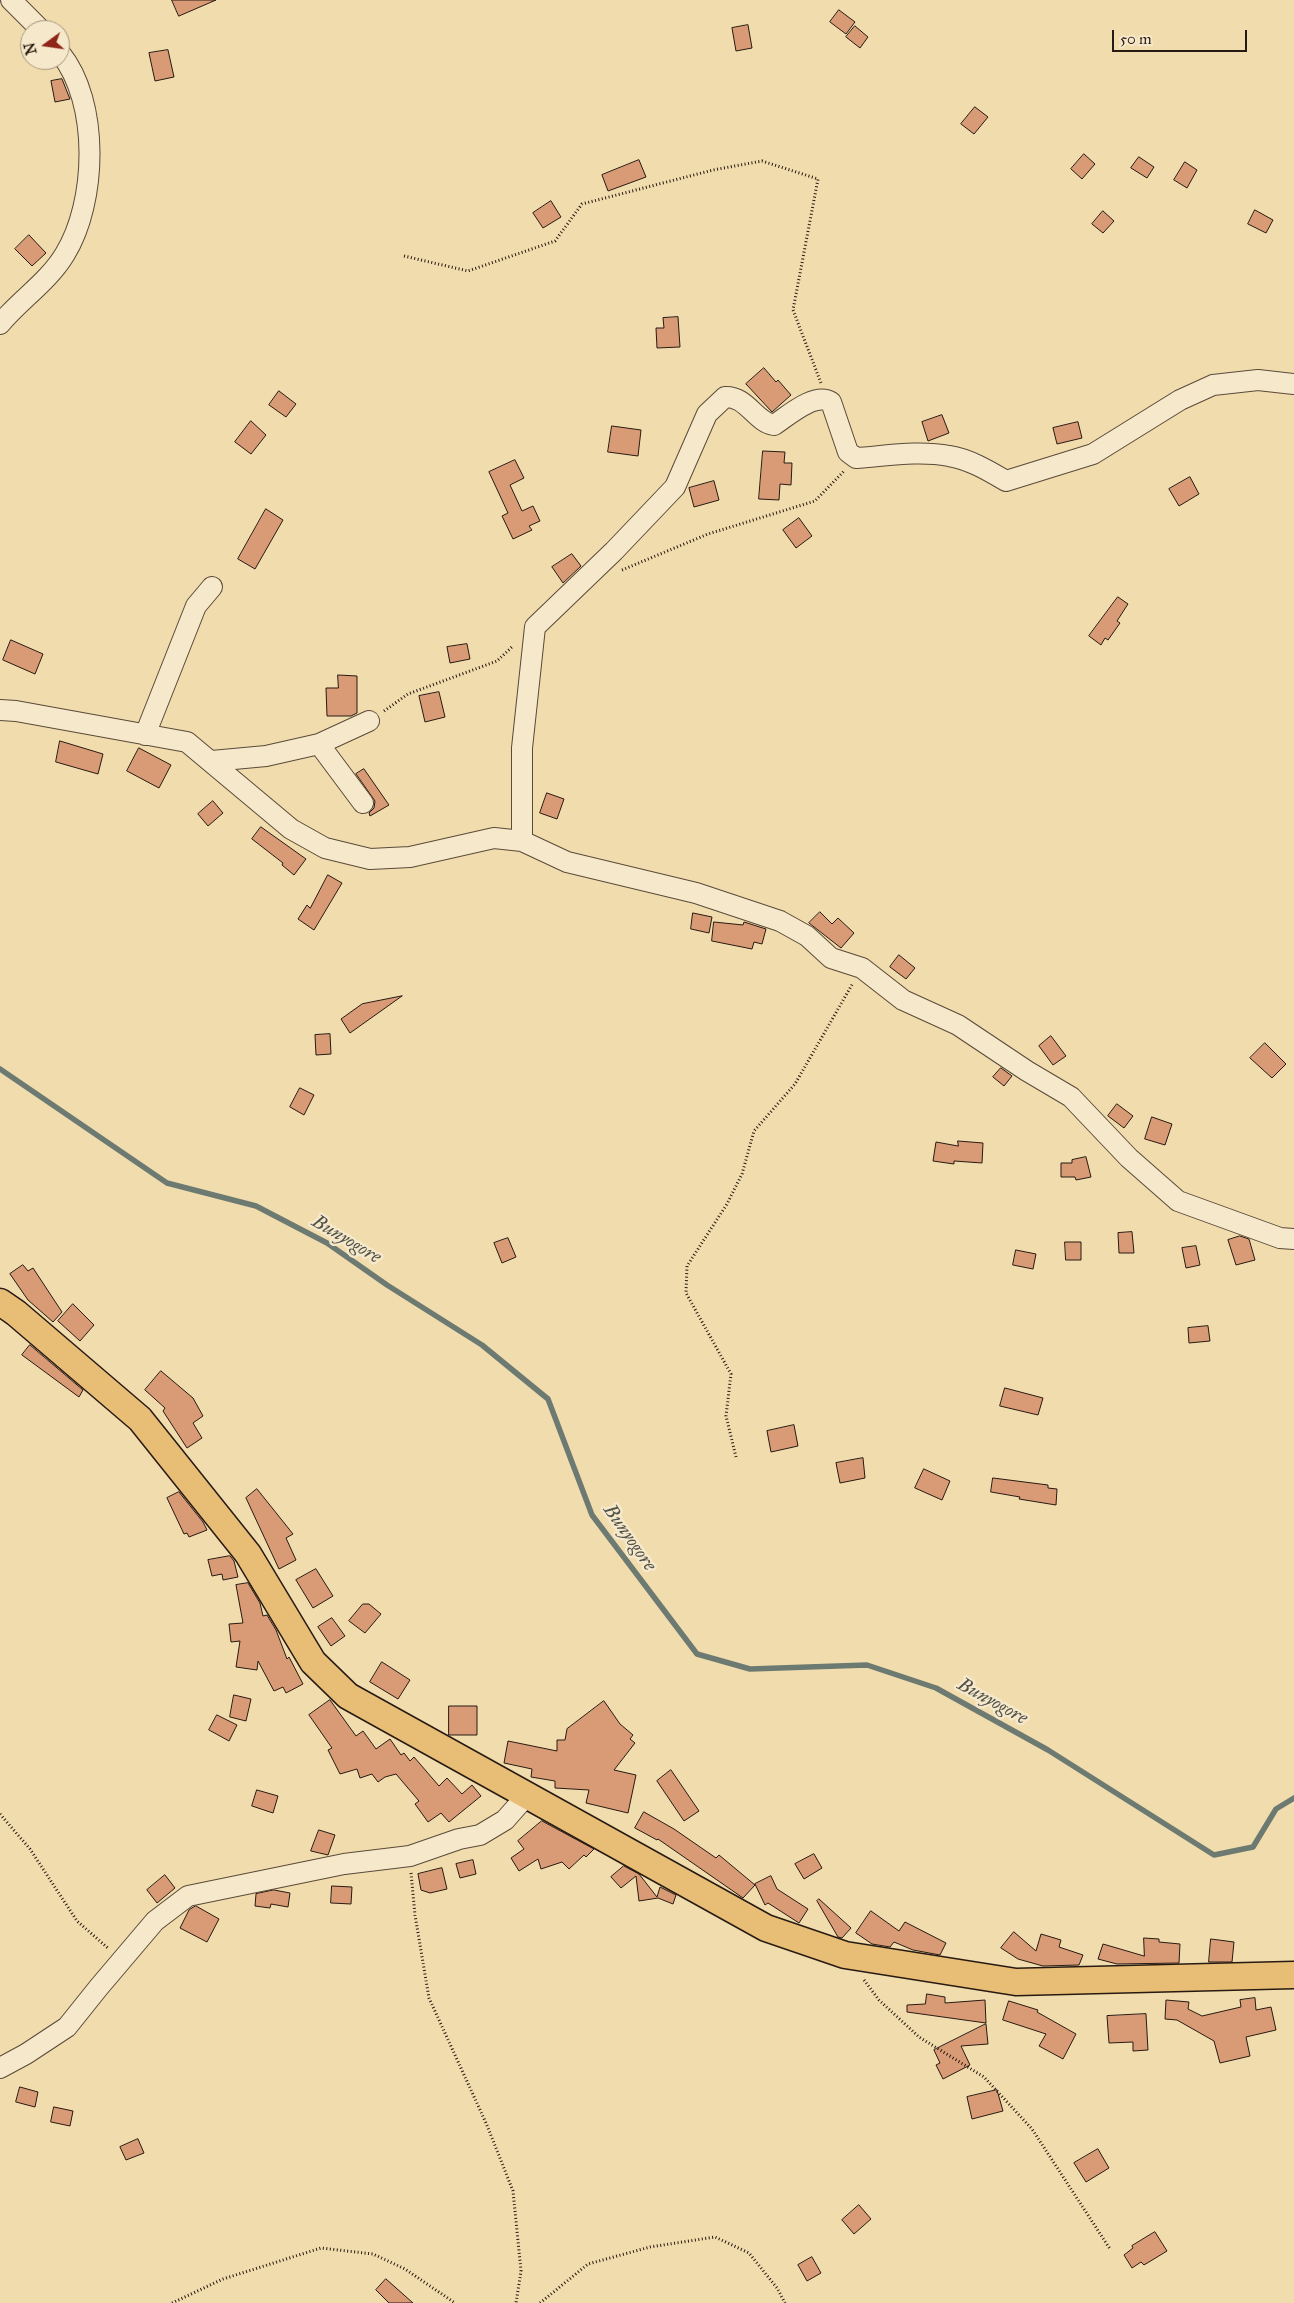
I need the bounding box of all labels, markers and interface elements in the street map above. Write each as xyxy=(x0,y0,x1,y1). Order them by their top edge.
north arrow xyxy=(20,20,70,70)
scale bar xyxy=(1114,20,1249,52)
text: 50 m xyxy=(1120,30,1152,48)
text: N xyxy=(21,41,41,56)
water label: Bunyogore xyxy=(307,1211,385,1269)
water label: Bunyogore xyxy=(598,1500,660,1576)
water label: Bunyogore xyxy=(953,1674,1031,1730)

